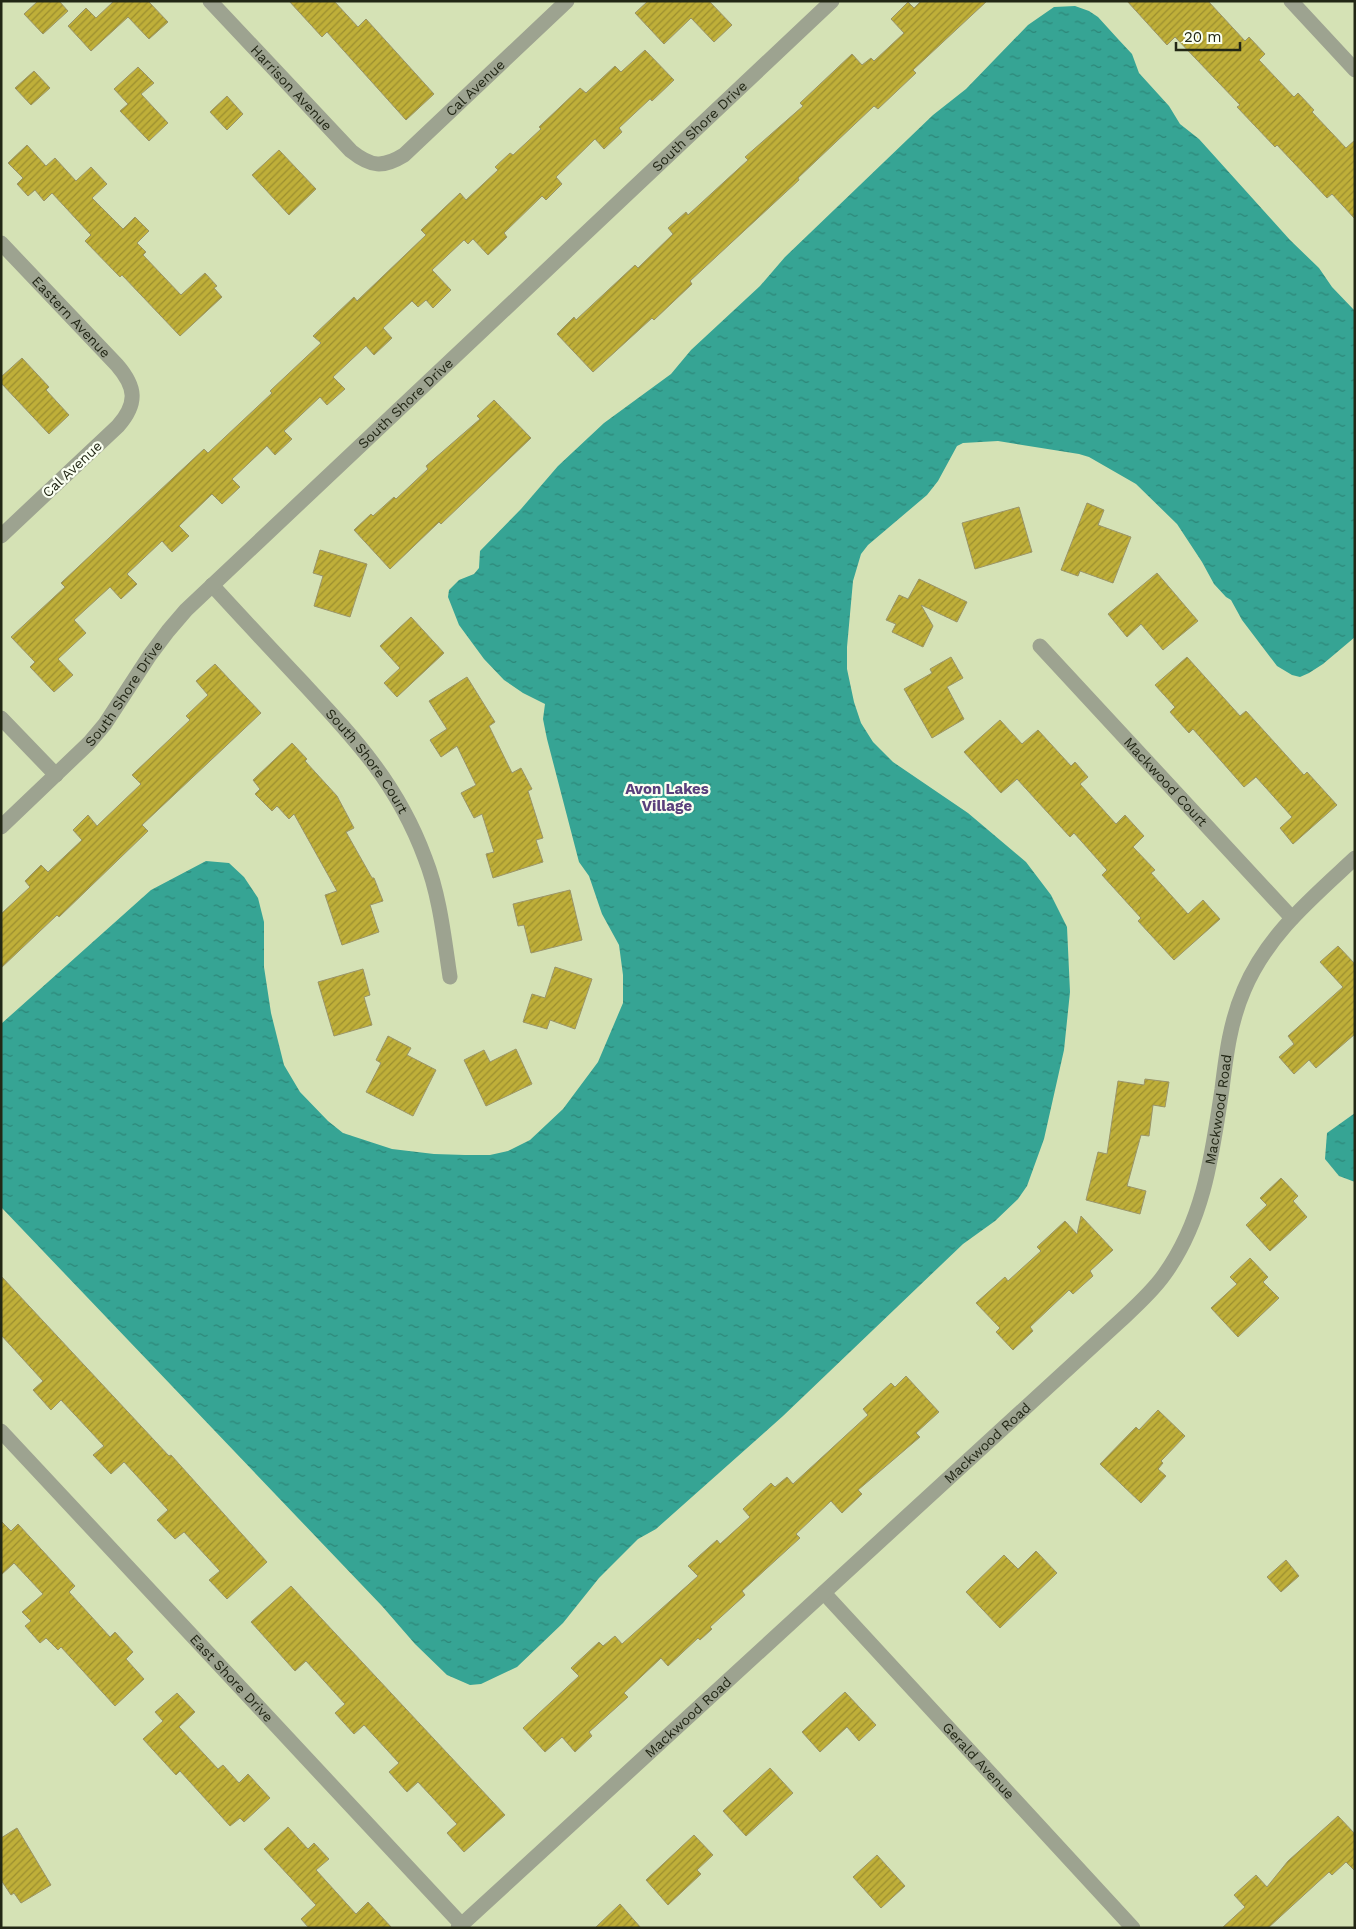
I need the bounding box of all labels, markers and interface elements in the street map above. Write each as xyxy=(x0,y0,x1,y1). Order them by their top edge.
scale bar xyxy=(1176,20,1240,52)
text: 20 m xyxy=(1184,28,1222,46)
street label: Harrison Avenue xyxy=(247,42,336,134)
street label: Cal Avenue xyxy=(442,56,508,119)
street label: South Shore Drive xyxy=(648,78,750,175)
street label: Eastern Avenue xyxy=(29,273,114,361)
street label: South Shore Drive xyxy=(355,355,456,452)
street label: Cal Avenue xyxy=(39,438,105,500)
street label: South Shore Drive xyxy=(82,638,166,750)
street label: South Shore Court xyxy=(323,705,412,816)
street label: Mackwood Court xyxy=(1121,734,1211,830)
district label: Avon Lakes Village xyxy=(625,780,709,815)
street label: Mackwood Road xyxy=(1202,1053,1234,1166)
street label: Mackwood Road xyxy=(941,1399,1034,1486)
street label: East Shore Drive xyxy=(187,1631,276,1725)
street label: Mackwood Road xyxy=(641,1674,735,1761)
street label: Gerald Avenue xyxy=(939,1719,1018,1802)

